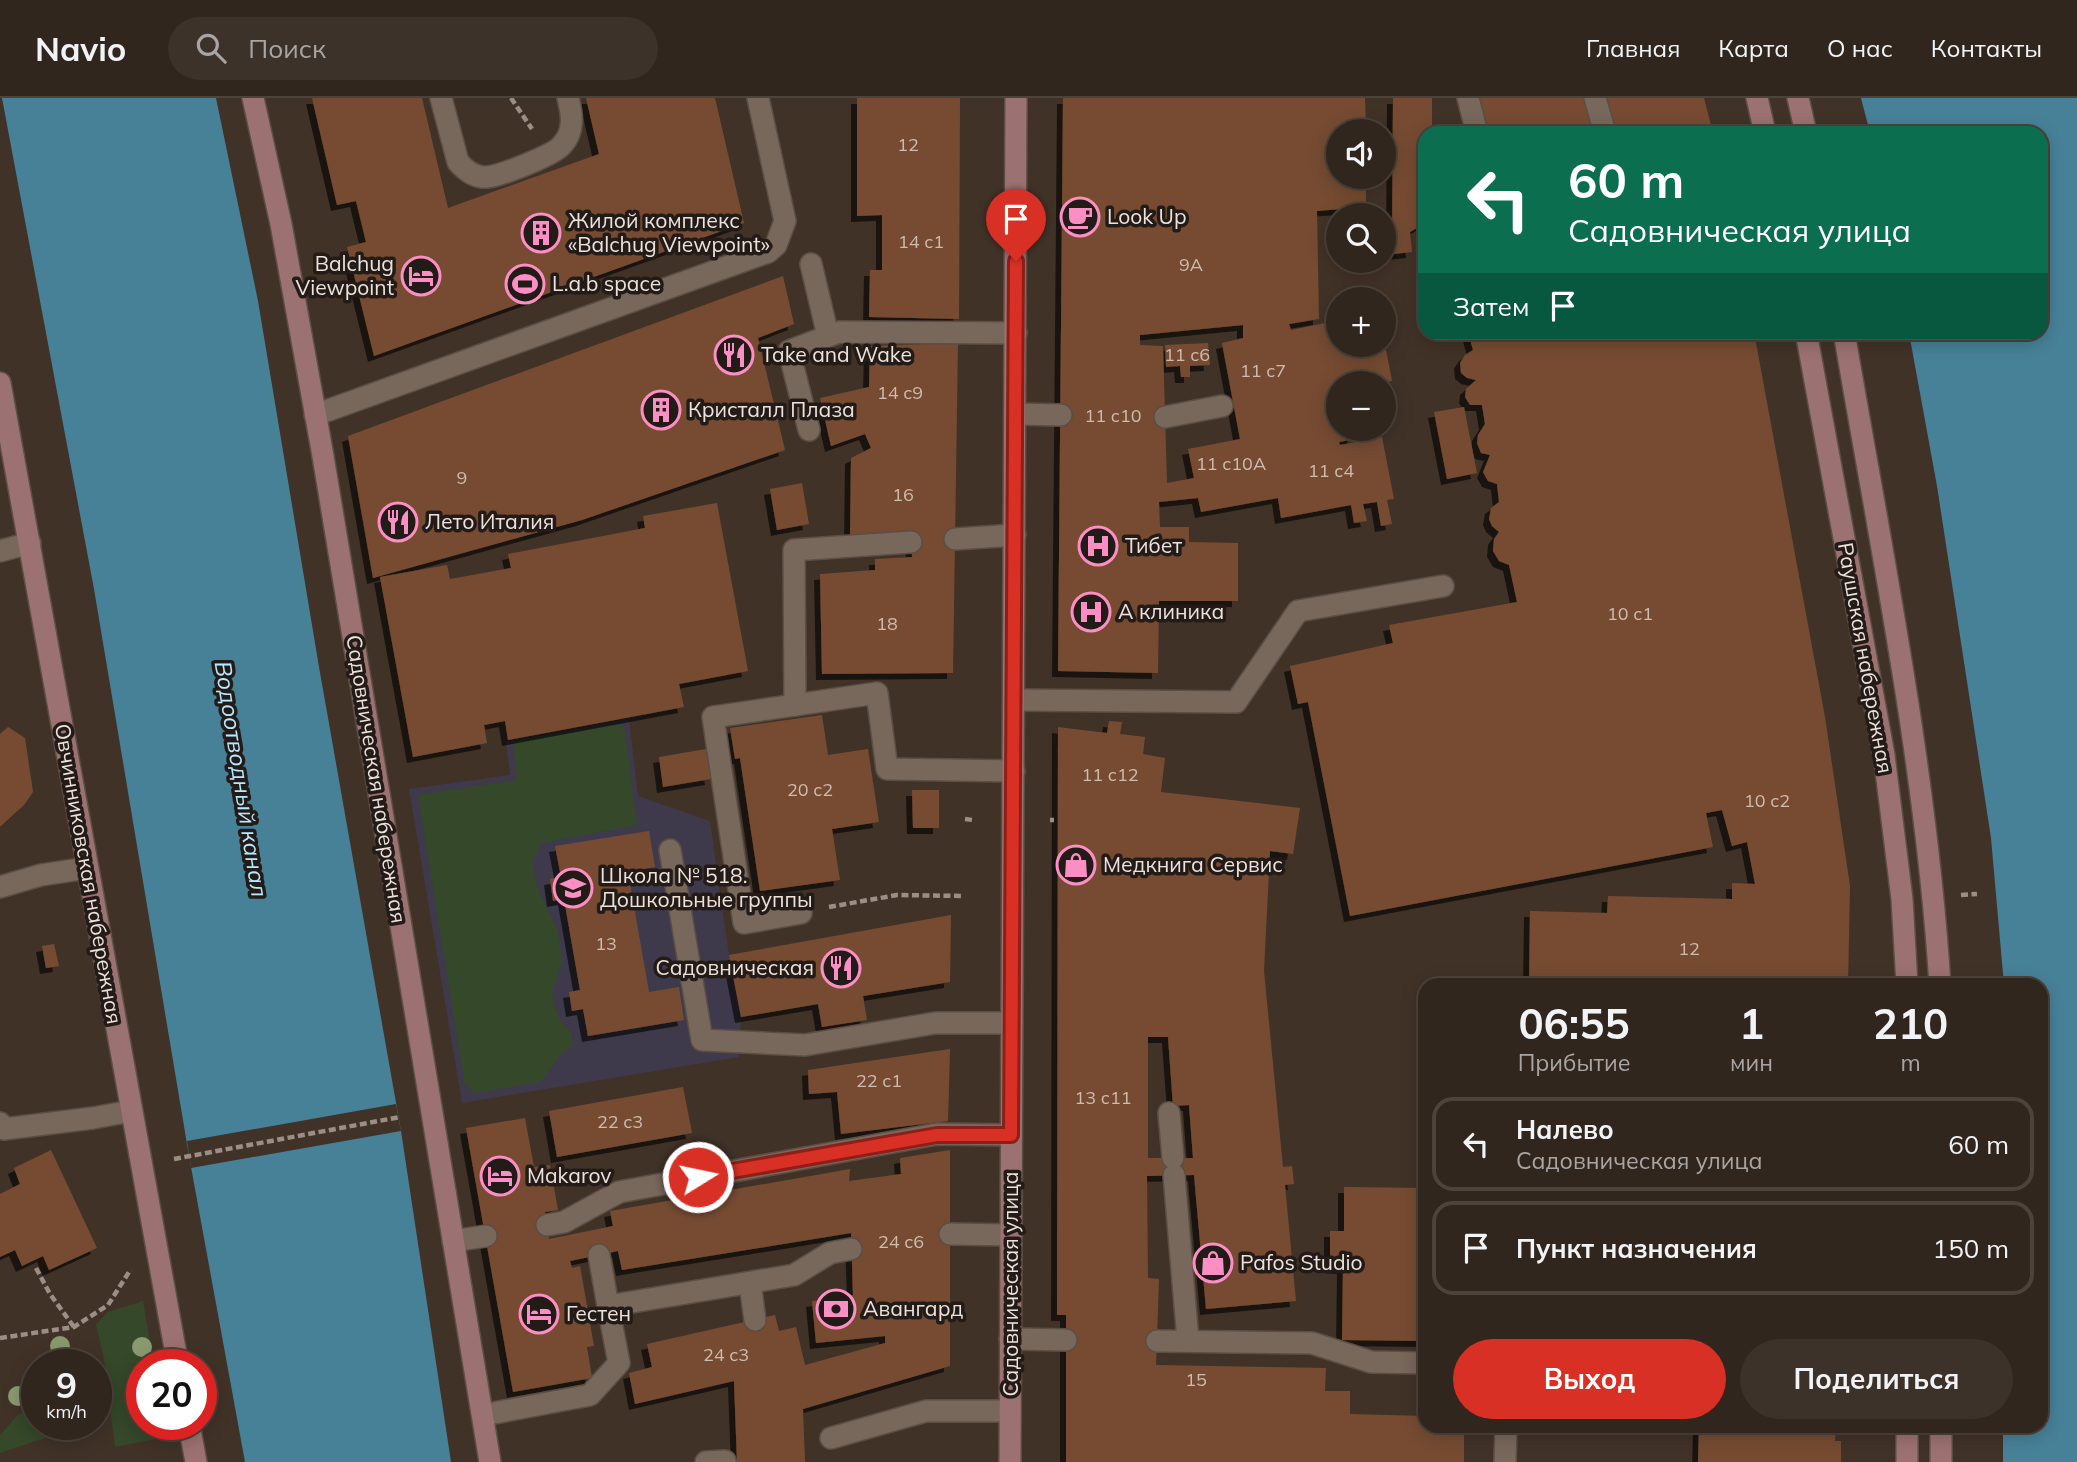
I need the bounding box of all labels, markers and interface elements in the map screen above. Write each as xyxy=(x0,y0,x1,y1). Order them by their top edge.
search box xyxy=(168,17,658,80)
text: Navio xyxy=(35,28,126,69)
icon: search xyxy=(192,29,230,67)
text: Поиск xyxy=(248,32,326,65)
text: Главная xyxy=(1586,33,1680,63)
text: Карта xyxy=(1718,33,1789,63)
text: О нас xyxy=(1827,33,1893,63)
text: Контакты xyxy=(1931,33,2042,63)
map controls xyxy=(1326,119,1396,441)
button: sound xyxy=(1326,119,1396,189)
house number: 12 xyxy=(897,133,919,156)
text: 60 m xyxy=(1568,149,1684,210)
icon: left xyxy=(1453,154,1544,245)
pin xyxy=(986,189,1046,261)
cafe icon: Look Up xyxy=(1059,196,1101,238)
icon: arrive xyxy=(997,200,1035,238)
place label: Look Up xyxy=(1107,203,1187,229)
button: search xyxy=(1326,203,1396,273)
place label: Жилой комплекс «Balchug Viewpoint» xyxy=(568,207,770,257)
text: Садовническая улица xyxy=(1568,210,1911,250)
building icon: Жилой комплекс «Balchug Viewpoint» xyxy=(520,212,562,254)
house number: 14 с1 xyxy=(898,230,944,253)
place label: Balchug Viewpoint xyxy=(296,250,394,300)
house number: 9А xyxy=(1179,253,1203,276)
hotel icon: Balchug Viewpoint xyxy=(400,255,442,297)
sports icon: L.a.b space xyxy=(504,263,546,305)
place label: L.a.b space xyxy=(552,270,661,296)
button: + xyxy=(1326,287,1396,357)
icon: arrive xyxy=(1544,287,1582,325)
text: Затем xyxy=(1453,290,1530,323)
restaurant icon: Take and Wake xyxy=(713,334,755,376)
place label: Take and Wake xyxy=(761,341,912,367)
house number: 11 с6 xyxy=(1164,343,1210,366)
house number: 11 с7 xyxy=(1240,359,1286,382)
button: − xyxy=(1326,371,1396,441)
house number: 14 с9 xyxy=(877,381,923,404)
building icon: Кристалл Плаза xyxy=(640,389,682,431)
place label: Кристалл Плаза xyxy=(688,396,855,422)
house number: 11 с10 xyxy=(1085,404,1142,427)
house number: 11 с10А xyxy=(1196,452,1266,475)
house number: 11 с4 xyxy=(1308,459,1354,482)
house number: 9 xyxy=(457,466,467,489)
house number: 16 xyxy=(892,483,914,506)
restaurant icon: Лето Италия xyxy=(377,501,419,543)
place label: Лето Италия xyxy=(425,508,554,534)
hospital icon: Тибет xyxy=(1077,525,1119,567)
place label: Тибет xyxy=(1125,532,1182,558)
street label: Раушская набережная xyxy=(1833,540,1899,775)
hospital icon: А клиника xyxy=(1070,591,1112,633)
place label: А клиника xyxy=(1118,598,1224,624)
house number: 10 с1 xyxy=(1607,602,1653,625)
house number: 18 xyxy=(876,612,898,635)
street label: Садовническая набережная xyxy=(341,633,413,925)
water label: Водоотводный канал xyxy=(209,659,274,899)
street label: Овчинниковская набережная xyxy=(50,722,128,1026)
house number: 11 с12 xyxy=(1082,763,1139,786)
house number: 20 с2 xyxy=(787,778,833,801)
house number: 10 с2 xyxy=(1744,789,1790,812)
shop icon: Медкнига Сервис xyxy=(1055,844,1097,886)
place label: Медкнига Сервис xyxy=(1103,851,1283,877)
place label: Школа № 518. Дошкольные группы xyxy=(600,862,813,912)
school or university icon: Школа № 518. Дошкольные группы xyxy=(552,867,594,909)
house number: 13 xyxy=(595,932,617,955)
house number: 12 xyxy=(1678,937,1700,960)
restaurant icon: Садовническая xyxy=(820,947,862,989)
place label: Садовническая xyxy=(656,954,814,980)
text: 06:55 xyxy=(1518,997,1630,1050)
text: 1 xyxy=(1739,997,1764,1050)
text: 210 xyxy=(1873,997,1948,1050)
text: Прибытие xyxy=(1518,1048,1630,1077)
text: мин xyxy=(1730,1048,1773,1077)
text: m xyxy=(1900,1048,1921,1077)
house number: 22 с1 xyxy=(856,1069,902,1092)
house number: 13 с11 xyxy=(1075,1086,1132,1109)
house number: 22 с3 xyxy=(597,1110,643,1133)
text: Налево xyxy=(1516,1113,1614,1146)
icon: left xyxy=(1457,1125,1495,1163)
text: 60 m xyxy=(1948,1128,2009,1161)
position arrow xyxy=(661,1140,735,1214)
text: Садовническая улица xyxy=(1516,1146,1763,1175)
hotel icon: Makarov xyxy=(479,1155,521,1197)
place label: Makarov xyxy=(527,1162,611,1188)
street label: Садовническая улица xyxy=(997,1171,1023,1397)
icon: arrive xyxy=(1457,1229,1495,1267)
house number: 24 с6 xyxy=(878,1230,924,1253)
text: Пункт назначения xyxy=(1516,1232,1757,1265)
text: 150 m xyxy=(1933,1232,2009,1265)
shop icon: Pafos Studio xyxy=(1192,1242,1234,1284)
place label: Pafos Studio xyxy=(1240,1249,1363,1275)
bank icon: Авангард xyxy=(815,1288,857,1330)
hotel icon: Гестен xyxy=(518,1293,560,1335)
place label: Авангард xyxy=(863,1295,963,1321)
place label: Гестен xyxy=(566,1300,631,1326)
button: Выход xyxy=(1453,1339,1726,1419)
button: Поделиться xyxy=(1740,1339,2013,1419)
house number: 24 с3 xyxy=(703,1343,749,1366)
speed limit sign: 20 xyxy=(126,1349,217,1440)
text: 9 xyxy=(56,1363,77,1407)
house number: 15 xyxy=(1185,1368,1207,1391)
text: km/h xyxy=(46,1400,87,1423)

